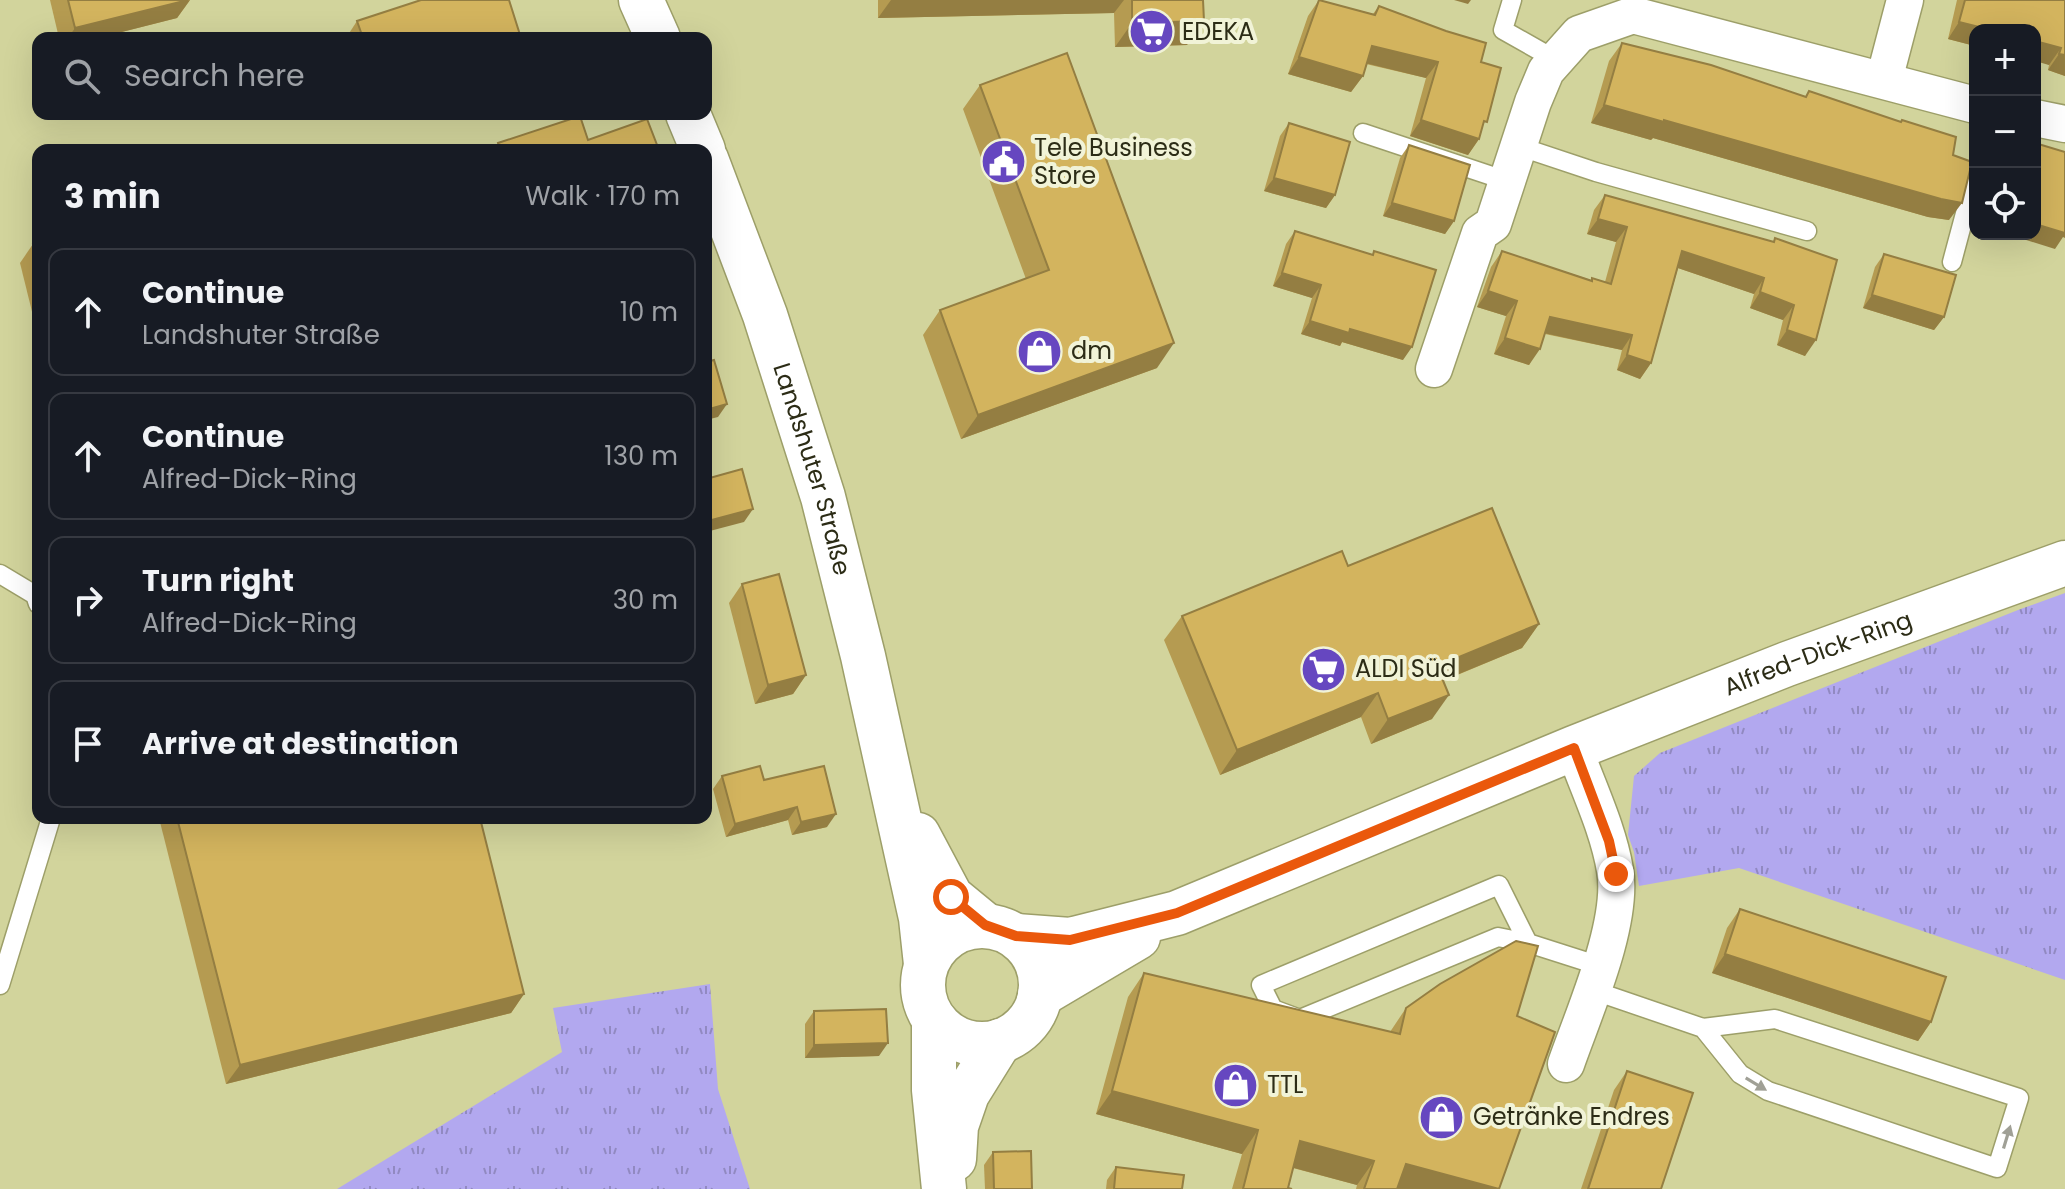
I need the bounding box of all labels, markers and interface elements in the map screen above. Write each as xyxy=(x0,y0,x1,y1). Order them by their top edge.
supermarket icon: EDEKA xyxy=(1127,8,1175,56)
place label: EDEKA xyxy=(1182,15,1254,48)
map controls xyxy=(1969,24,2041,240)
button: + xyxy=(1969,24,2041,96)
search box xyxy=(32,32,712,120)
icon: search xyxy=(60,54,104,98)
text: Search here xyxy=(124,54,305,97)
button: − xyxy=(1969,96,2041,168)
place label: Tele Business Store xyxy=(1034,131,1193,192)
public building icon: Tele Business Store xyxy=(979,138,1027,186)
button: locate xyxy=(1969,168,2041,240)
text: 3 min xyxy=(64,172,161,220)
text: Walk · 170 m xyxy=(525,178,680,214)
text: Continue xyxy=(142,271,284,314)
icon: ahead xyxy=(66,290,110,334)
text: 10 m xyxy=(620,294,678,330)
text: Landshuter Straße xyxy=(142,317,380,353)
shop icon: dm xyxy=(1016,327,1064,375)
place label: dm xyxy=(1071,334,1112,367)
street label: Landshuter Straße xyxy=(765,359,859,579)
text: Continue xyxy=(142,415,284,458)
icon: ahead xyxy=(66,434,110,478)
text: 130 m xyxy=(604,438,678,474)
text: Alfred-Dick-Ring xyxy=(142,461,357,497)
text: Turn right xyxy=(142,559,294,602)
icon: right xyxy=(66,578,110,622)
text: 30 m xyxy=(613,582,678,618)
street label: Alfred-Dick-Ring xyxy=(1719,603,1916,703)
text: Alfred-Dick-Ring xyxy=(142,605,357,641)
supermarket icon: ALDI Süd xyxy=(1300,645,1348,693)
place label: ALDI Süd xyxy=(1355,652,1457,685)
icon: arrive xyxy=(66,722,110,766)
text: Arrive at destination xyxy=(142,722,459,765)
route end xyxy=(1598,856,1634,892)
route start xyxy=(933,879,969,915)
shop icon: TTL xyxy=(1212,1061,1260,1109)
place label: TTL xyxy=(1267,1068,1303,1101)
one-way arrow xyxy=(1745,1077,1767,1091)
shop icon: Getränke Endres xyxy=(1418,1093,1466,1141)
place label: Getränke Endres xyxy=(1473,1100,1670,1133)
one-way arrow xyxy=(2001,1125,2014,1149)

